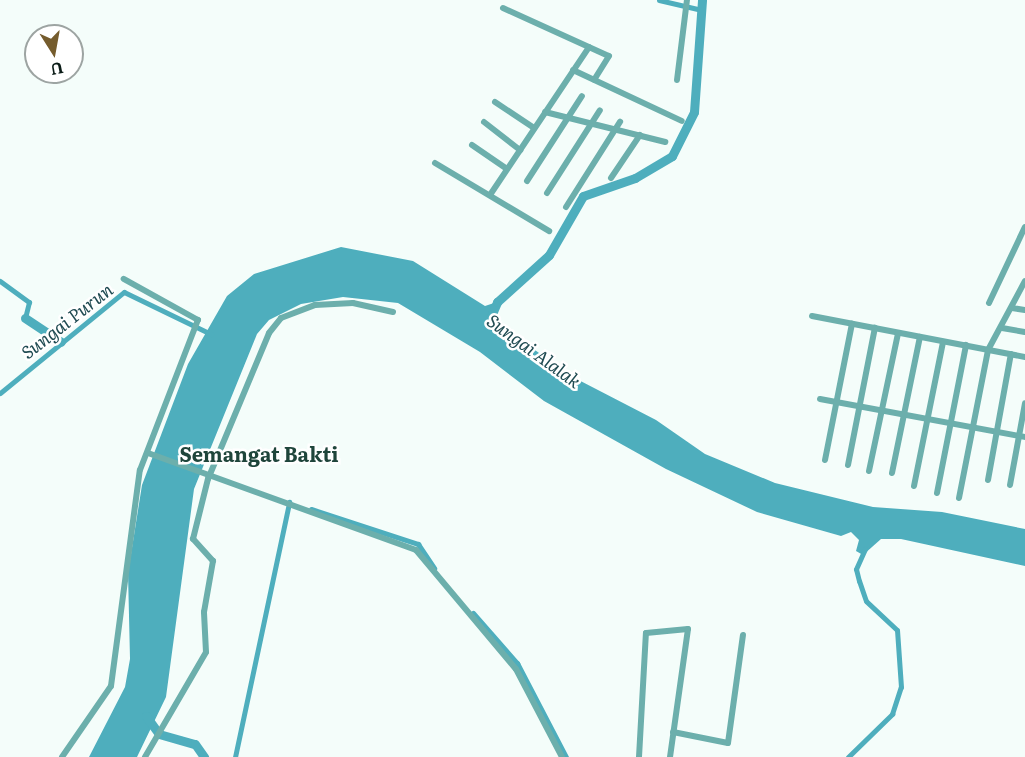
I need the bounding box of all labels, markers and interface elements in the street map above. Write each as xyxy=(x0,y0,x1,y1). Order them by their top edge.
north arrow xyxy=(24,24,84,84)
text: U xyxy=(49,57,66,83)
water label: Sungai Purun xyxy=(17,279,117,363)
water label: Sungai Alalak xyxy=(483,310,585,392)
district label: Semangat Bakti xyxy=(179,441,339,465)

